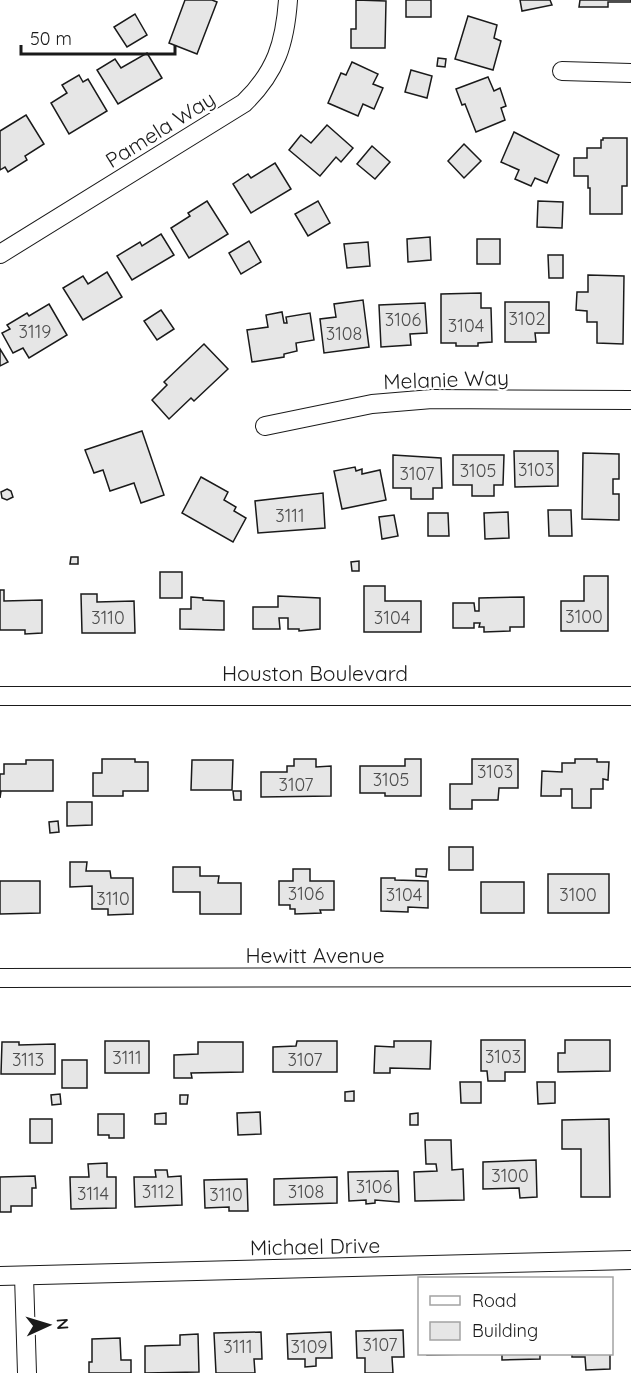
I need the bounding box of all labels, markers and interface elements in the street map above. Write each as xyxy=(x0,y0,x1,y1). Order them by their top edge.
scale bar xyxy=(21,18,176,56)
text: 50 m xyxy=(30,27,72,50)
street label: Pamela Way xyxy=(100,85,220,173)
house number: 3102 xyxy=(509,307,545,330)
house number: 3106 xyxy=(385,308,422,331)
house number: 3104 xyxy=(448,314,484,337)
house number: 3119 xyxy=(19,320,51,343)
house number: 3108 xyxy=(326,322,362,345)
street label: Melanie Way xyxy=(383,364,509,394)
house number: 3103 xyxy=(518,458,554,481)
house number: 3105 xyxy=(460,459,496,482)
house number: 3107 xyxy=(399,462,435,485)
house number: 3111 xyxy=(275,504,305,527)
house number: 3100 xyxy=(565,605,603,628)
house number: 3110 xyxy=(91,606,125,629)
house number: 3104 xyxy=(374,606,410,629)
street label: Houston Boulevard xyxy=(222,660,408,686)
house number: 3103 xyxy=(477,760,513,783)
house number: 3105 xyxy=(373,768,409,791)
house number: 3107 xyxy=(278,773,314,796)
house number: 3106 xyxy=(288,882,325,905)
house number: 3104 xyxy=(386,883,422,906)
house number: 3100 xyxy=(559,883,597,906)
house number: 3110 xyxy=(96,887,130,910)
street label: Hewitt Avenue xyxy=(245,942,385,968)
house number: 3103 xyxy=(485,1045,521,1068)
house number: 3111 xyxy=(112,1046,142,1069)
house number: 3113 xyxy=(12,1048,44,1071)
house number: 3107 xyxy=(287,1048,323,1071)
house number: 3100 xyxy=(491,1164,529,1187)
house number: 3106 xyxy=(356,1175,393,1198)
house number: 3112 xyxy=(142,1180,174,1203)
house number: 3108 xyxy=(288,1180,324,1203)
house number: 3114 xyxy=(77,1182,109,1205)
house number: 3110 xyxy=(209,1183,243,1206)
street label: Michael Drive xyxy=(250,1232,380,1260)
legend xyxy=(418,1277,613,1355)
text: Road xyxy=(472,1289,517,1312)
north arrow xyxy=(18,1295,78,1355)
text: N xyxy=(53,1317,73,1331)
text: Building xyxy=(472,1319,538,1342)
house number: 3107 xyxy=(362,1333,398,1356)
house number: 3111 xyxy=(223,1335,253,1358)
house number: 3109 xyxy=(291,1335,327,1358)

